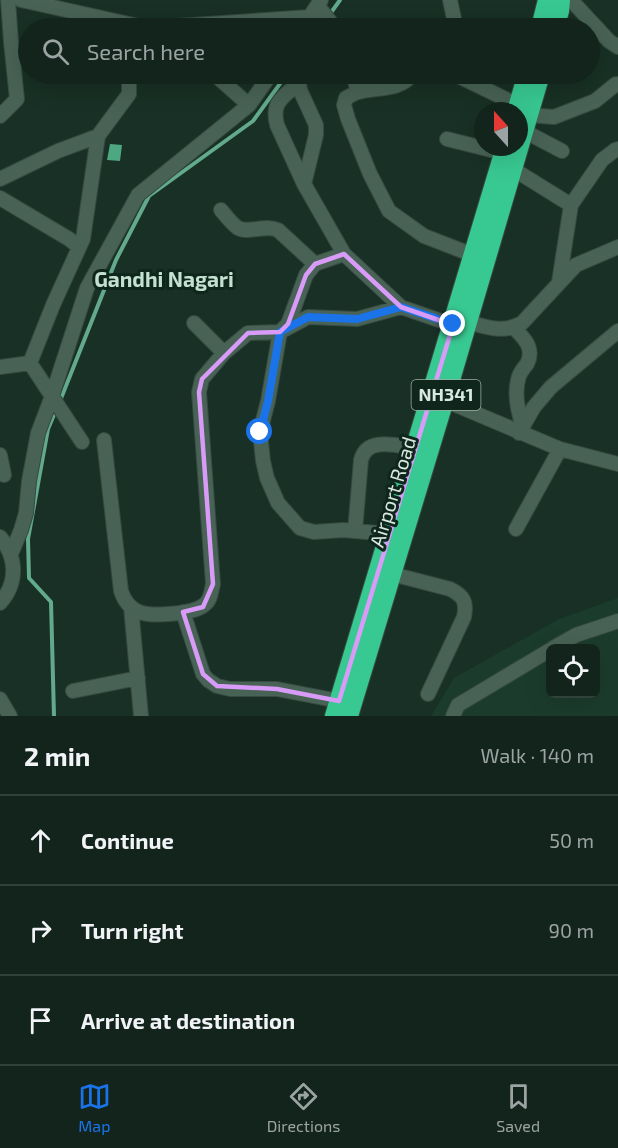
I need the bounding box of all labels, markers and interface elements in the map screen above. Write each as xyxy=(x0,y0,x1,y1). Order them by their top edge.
search box xyxy=(18,18,600,84)
icon: search xyxy=(39,35,72,68)
text: Search here xyxy=(87,38,205,64)
north arrow xyxy=(474,102,528,156)
district label: Gandhi Nagari xyxy=(94,266,234,291)
route end xyxy=(439,310,465,336)
road number: NH341 xyxy=(412,380,480,410)
route start xyxy=(246,418,272,444)
street label: Airport Road xyxy=(364,433,420,550)
map controls xyxy=(546,644,600,698)
button: locate xyxy=(546,644,600,698)
text: 2 min xyxy=(24,740,90,771)
text: Walk · 140 m xyxy=(480,743,594,767)
icon: ahead xyxy=(24,824,57,857)
text: Continue xyxy=(81,827,174,853)
text: 50 m xyxy=(549,828,594,852)
icon: right xyxy=(24,914,57,947)
text: Turn right xyxy=(81,917,183,943)
text: 90 m xyxy=(549,918,594,942)
icon: arrive xyxy=(24,1004,57,1037)
text: Arrive at destination xyxy=(81,1007,295,1033)
tab: Map xyxy=(78,1080,111,1135)
tab: Directions xyxy=(267,1080,340,1135)
tab: Saved xyxy=(496,1080,540,1135)

